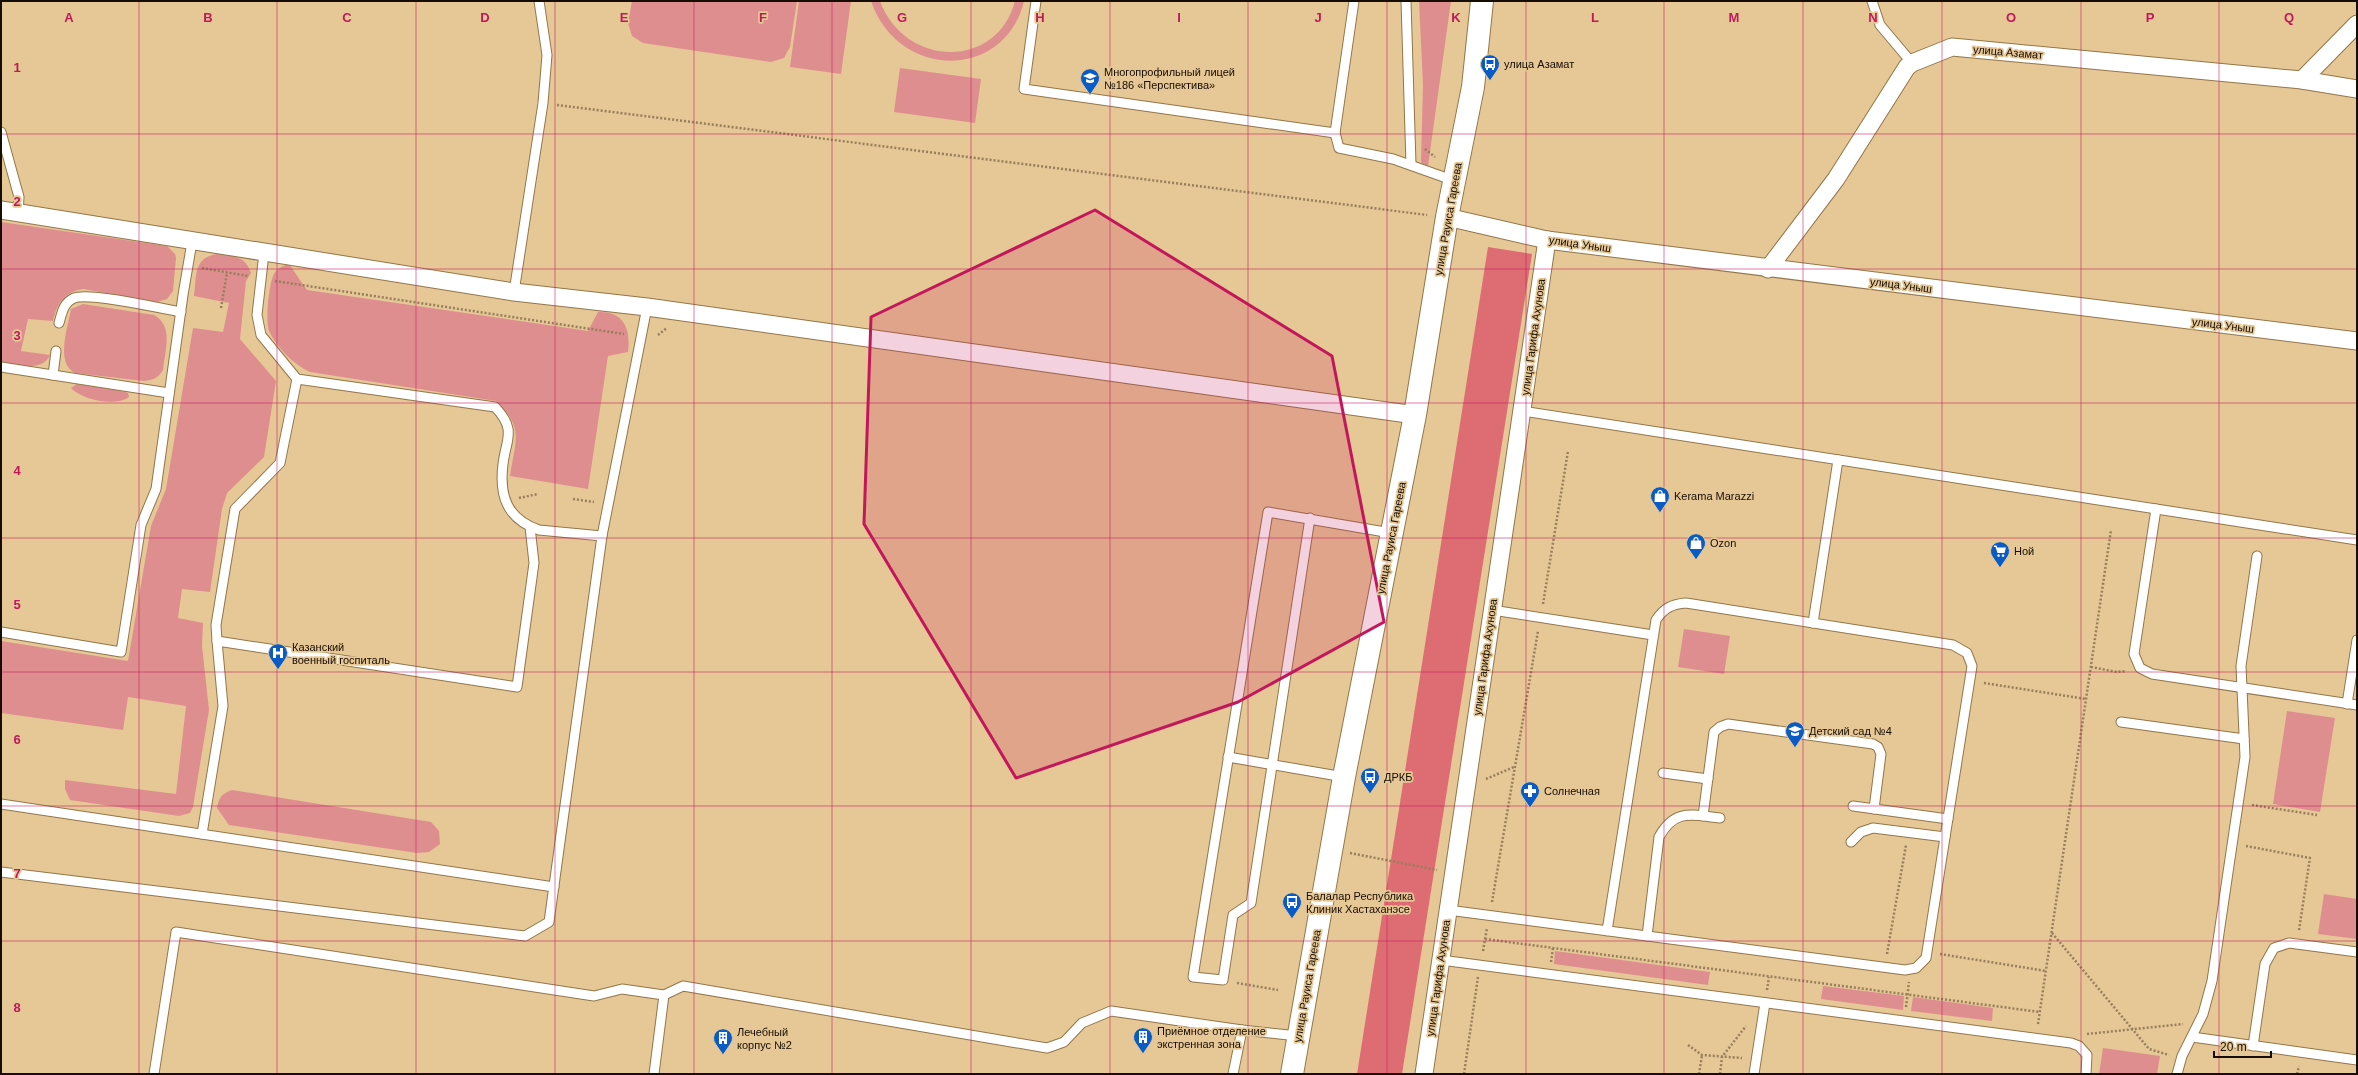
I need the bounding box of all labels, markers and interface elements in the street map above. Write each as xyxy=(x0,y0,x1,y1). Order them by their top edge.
text: A xyxy=(64,10,74,25)
text: B xyxy=(203,10,213,25)
text: C xyxy=(342,10,352,25)
text: D xyxy=(480,10,490,25)
text: E xyxy=(620,10,629,25)
text: F xyxy=(759,10,767,25)
text: G xyxy=(897,10,907,25)
text: H xyxy=(1035,10,1045,25)
text: I xyxy=(1177,10,1181,25)
text: J xyxy=(1314,10,1322,25)
text: K xyxy=(1451,10,1461,25)
text: L xyxy=(1591,10,1599,25)
text: M xyxy=(1729,10,1739,25)
text: N xyxy=(1868,10,1878,25)
text: O xyxy=(2006,10,2016,25)
text: P xyxy=(2146,10,2155,25)
text: Q xyxy=(2284,10,2294,25)
street label: улица Азамат xyxy=(1972,43,2044,61)
bus stop icon: улица Азамат xyxy=(1479,53,1501,81)
place label: улица Азамат xyxy=(1504,58,1574,70)
text: 1 xyxy=(13,60,21,75)
place label: Многопрофильный лицей №186 «Перспектива» xyxy=(1104,66,1235,91)
school or university icon: Многопрофильный лицей №186 «Перспектива» xyxy=(1079,67,1101,95)
street label: улица Рауиса Гареева xyxy=(1432,161,1464,276)
text: 2 xyxy=(13,194,21,209)
street label: улица Уныш xyxy=(1548,234,1612,254)
street label: улица Уныш xyxy=(1869,275,1933,295)
street label: улица Гарифа Ахунова xyxy=(1519,277,1547,396)
street label: улица Уныш xyxy=(2191,315,2255,335)
text: 3 xyxy=(13,328,21,343)
text: 4 xyxy=(13,463,21,478)
street label: улица Рауиса Гареева xyxy=(1374,480,1408,595)
shop icon: Kerama Marazzi xyxy=(1649,485,1671,513)
place label: Kerama Marazzi xyxy=(1674,490,1754,502)
shop icon: Ozon xyxy=(1685,532,1707,560)
place label: Ozon xyxy=(1710,537,1736,549)
supermarket icon: Ной xyxy=(1989,540,2011,568)
place label: Ной xyxy=(2014,545,2034,557)
text: 5 xyxy=(13,597,21,612)
street label: улица Гарифа Ахунова xyxy=(1471,597,1499,716)
place label: Казанский военный госпиталь xyxy=(292,641,390,666)
hospital icon: Казанский военный госпиталь xyxy=(267,642,289,670)
school or university icon: Детский сад №4 xyxy=(1784,720,1806,748)
place label: Детский сад №4 xyxy=(1809,725,1892,737)
text: 6 xyxy=(13,732,21,747)
bus stop icon: ДРКБ xyxy=(1359,766,1381,794)
place label: ДРКБ xyxy=(1384,771,1412,783)
pharmacy icon: Солнечная xyxy=(1519,780,1541,808)
place label: Солнечная xyxy=(1544,785,1600,797)
text: 7 xyxy=(13,866,21,881)
place label: Балалар Республика Клиник Хастаханэсе xyxy=(1306,890,1414,915)
bus stop icon: Балалар Республика Клиник Хастаханэсе xyxy=(1281,891,1303,919)
street label: улица Гарифа Ахунова xyxy=(1424,918,1452,1037)
street label: улица Рауиса Гареева xyxy=(1291,928,1323,1043)
text: 8 xyxy=(13,1000,21,1015)
place label: Приёмное отделение экстренная зона xyxy=(1157,1025,1266,1050)
place label: Лечебный корпус №2 xyxy=(737,1026,792,1051)
building icon: Приёмное отделение экстренная зона xyxy=(1132,1026,1154,1054)
building icon: Лечебный корпус №2 xyxy=(712,1027,734,1055)
scale bar xyxy=(2214,1033,2271,1059)
text: 20 m xyxy=(2220,1040,2247,1054)

